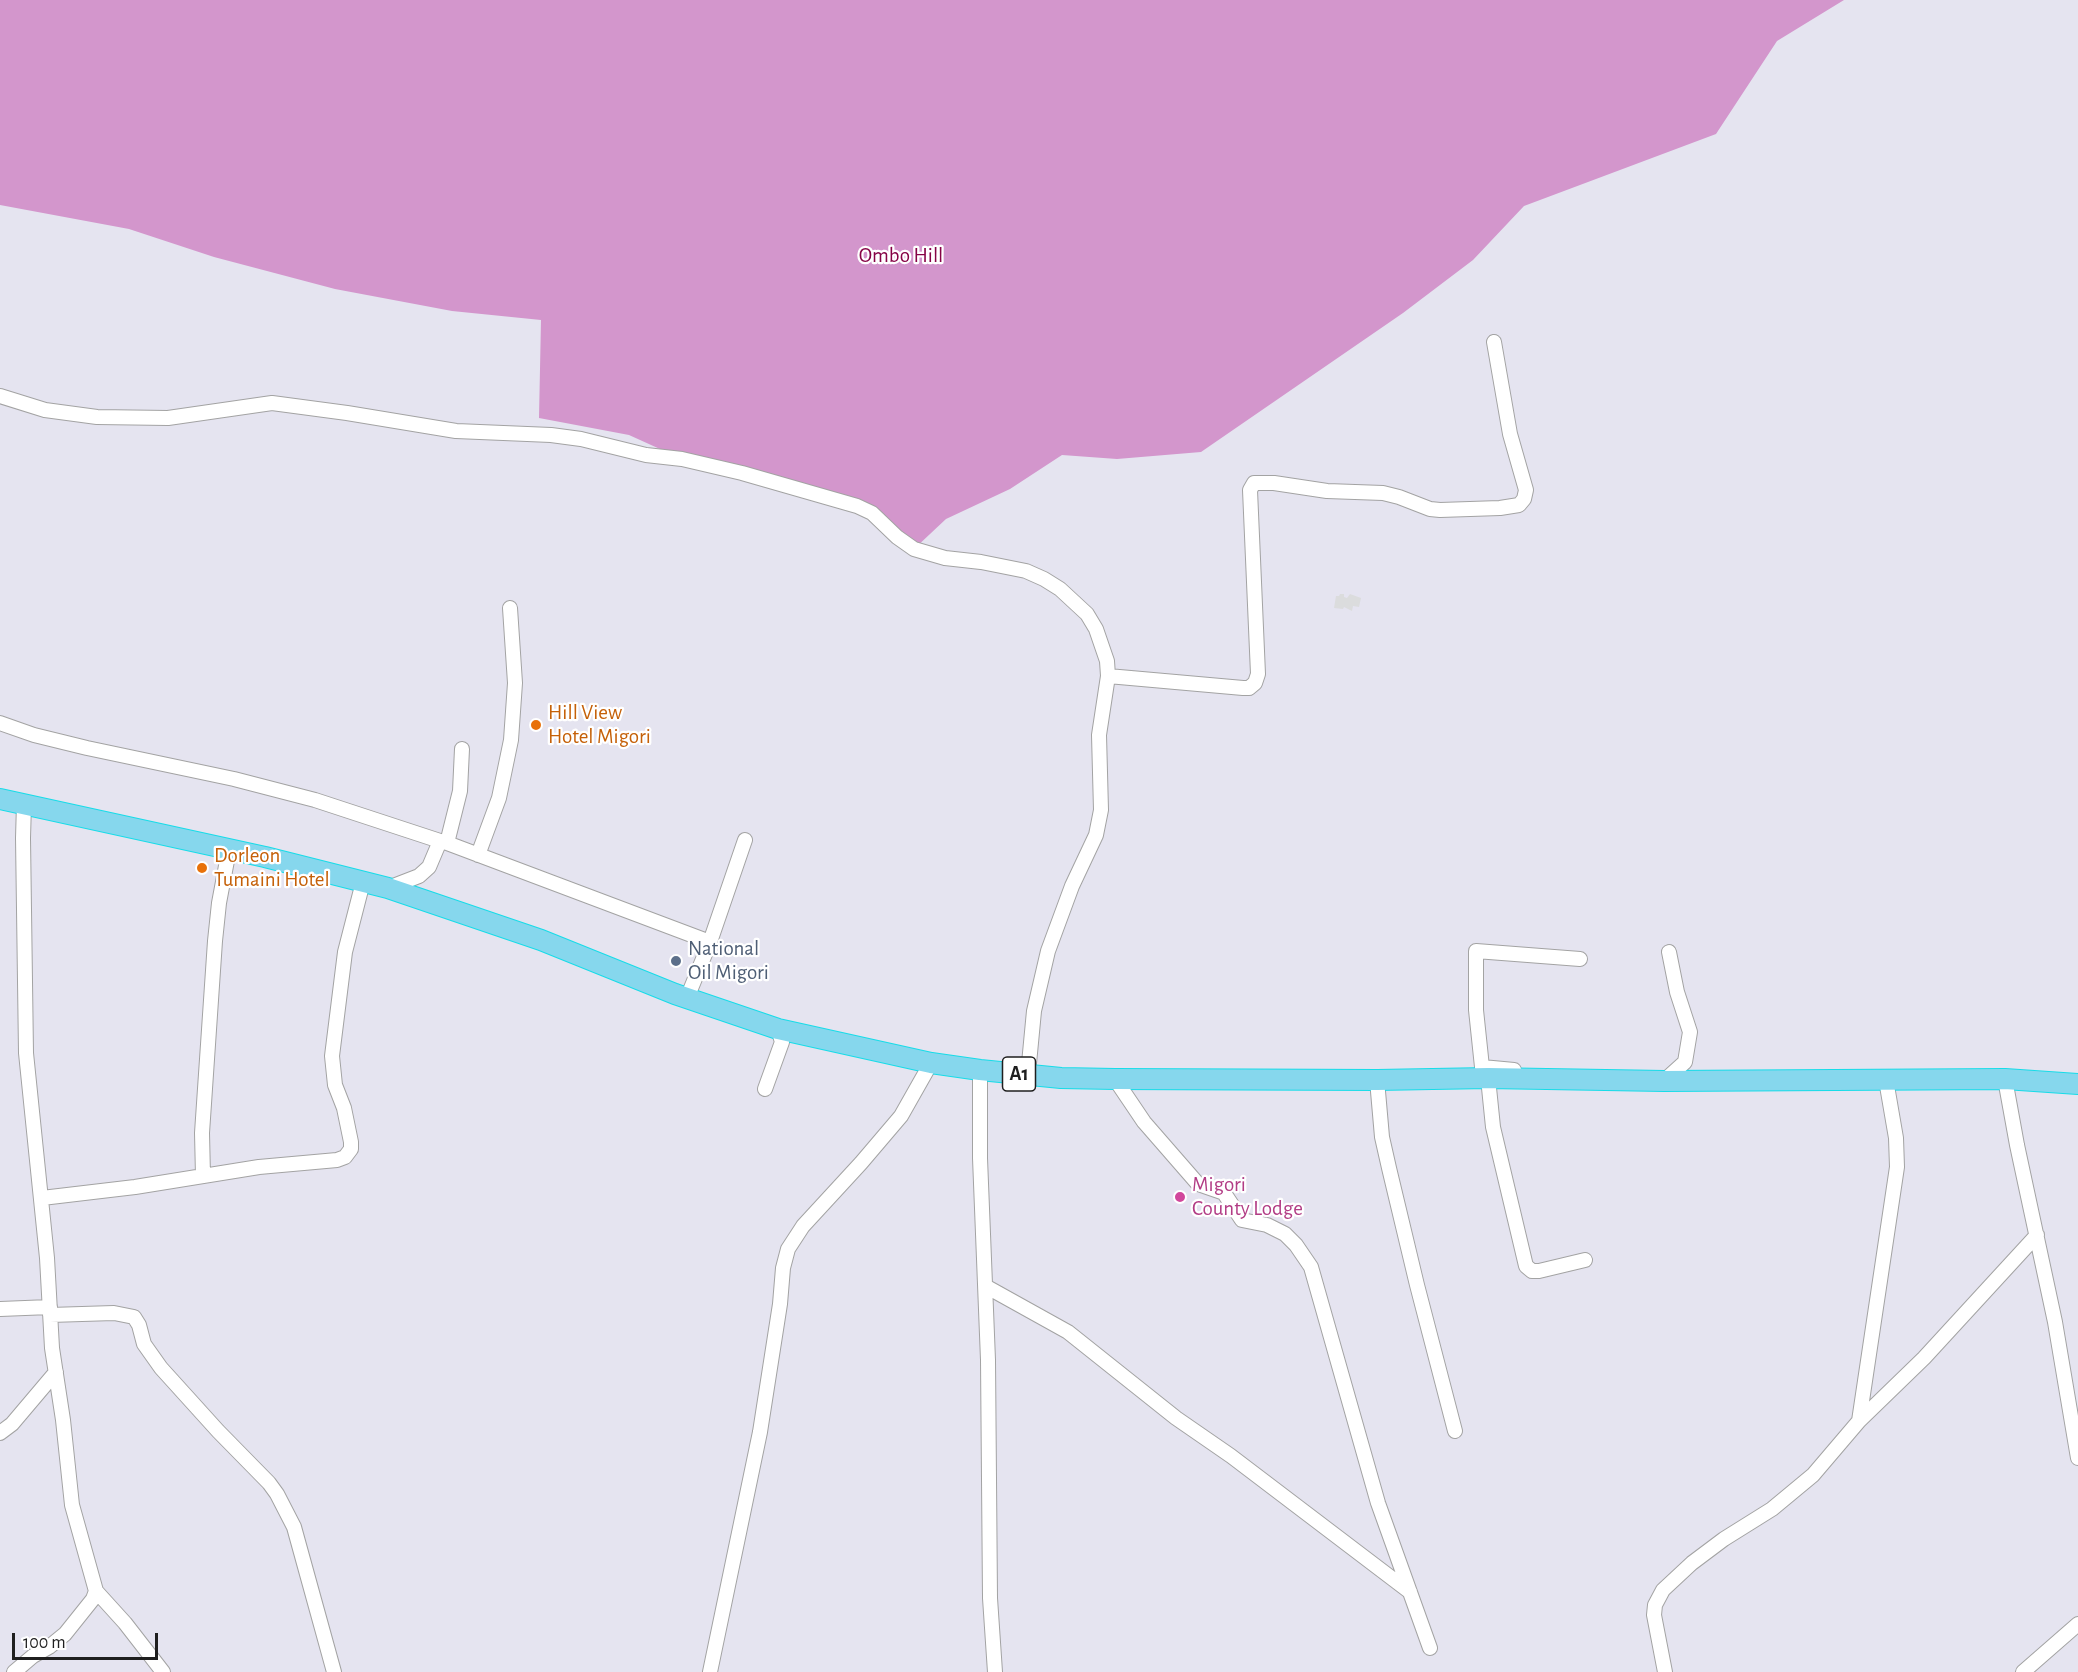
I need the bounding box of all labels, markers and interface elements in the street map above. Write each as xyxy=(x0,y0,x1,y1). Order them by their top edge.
park label: Ombo Hill xyxy=(859,243,943,269)
place label: Hill View Hotel Migori xyxy=(548,700,651,750)
marker: Hill View Hotel Migori xyxy=(529,718,543,732)
place label: Dorleon Tumaini Hotel xyxy=(214,843,330,893)
marker: Dorleon Tumaini Hotel xyxy=(195,861,209,875)
place label: National Oil Migori xyxy=(688,936,769,986)
marker: National Oil Migori xyxy=(669,954,683,968)
road number: A1 xyxy=(1002,1057,1036,1091)
place label: Migori County Lodge xyxy=(1192,1172,1303,1222)
marker: Migori County Lodge xyxy=(1173,1190,1187,1204)
scale bar xyxy=(15,1621,160,1659)
text: 100 m xyxy=(23,1634,66,1652)

